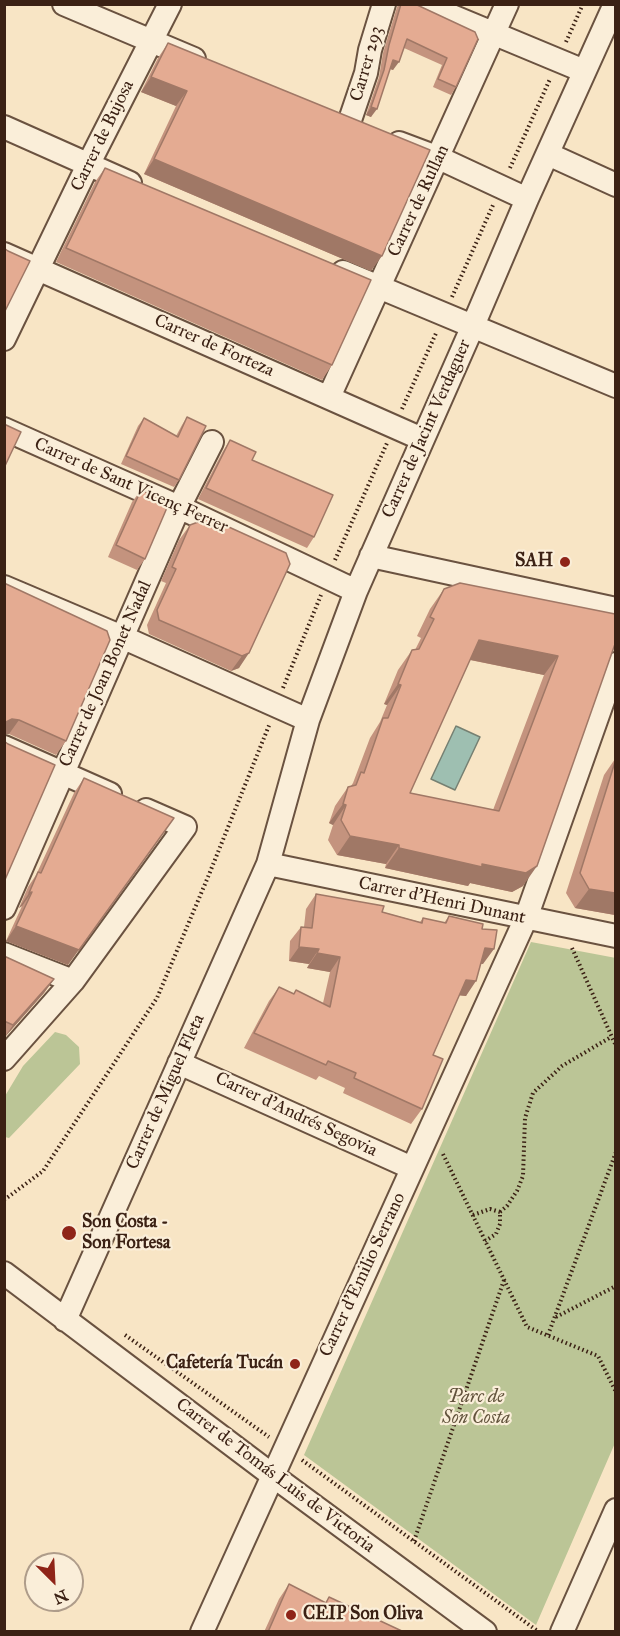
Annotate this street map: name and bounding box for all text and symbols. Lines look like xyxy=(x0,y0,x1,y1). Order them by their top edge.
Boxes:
street label: Carrer 293 xyxy=(346,24,388,104)
street label: Carrer de Bujosa xyxy=(67,77,139,195)
street label: Carrer de Rullan xyxy=(384,142,454,260)
street label: Carrer de Forteza xyxy=(151,310,277,382)
street label: Carrer de Jacint Verdaguer xyxy=(378,336,476,522)
street label: Carrer de Sant Vicenç Ferrer xyxy=(31,433,231,539)
place label: SAH xyxy=(515,551,553,573)
marker: SAH xyxy=(558,555,572,569)
street label: Carrer de Joan Bonet Nadal xyxy=(55,577,157,771)
street label: Carrer d'Henri Dunant xyxy=(356,873,528,929)
street label: Carrer de Miguel Fleta xyxy=(122,1011,210,1173)
street label: Carrer d'Andrés Segovia xyxy=(212,1068,380,1162)
street label: Carrer d'Emilio Serrano xyxy=(315,1190,411,1360)
place label: Son Costa - Son Fortesa xyxy=(82,1212,170,1254)
marker: Son Costa - Son Fortesa xyxy=(60,1224,78,1242)
place label: Cafetería Tucán xyxy=(166,1353,283,1375)
marker: Cafetería Tucán xyxy=(288,1357,302,1371)
park label: Parc de Son Costa xyxy=(442,1387,510,1430)
street label: Carrer de Tomás Luis de Victoria xyxy=(171,1394,379,1558)
north arrow xyxy=(24,1552,84,1612)
text: N xyxy=(51,1586,71,1609)
place label: CEIP Son Oliva xyxy=(303,1604,423,1626)
marker: CEIP Son Oliva xyxy=(284,1608,298,1622)

